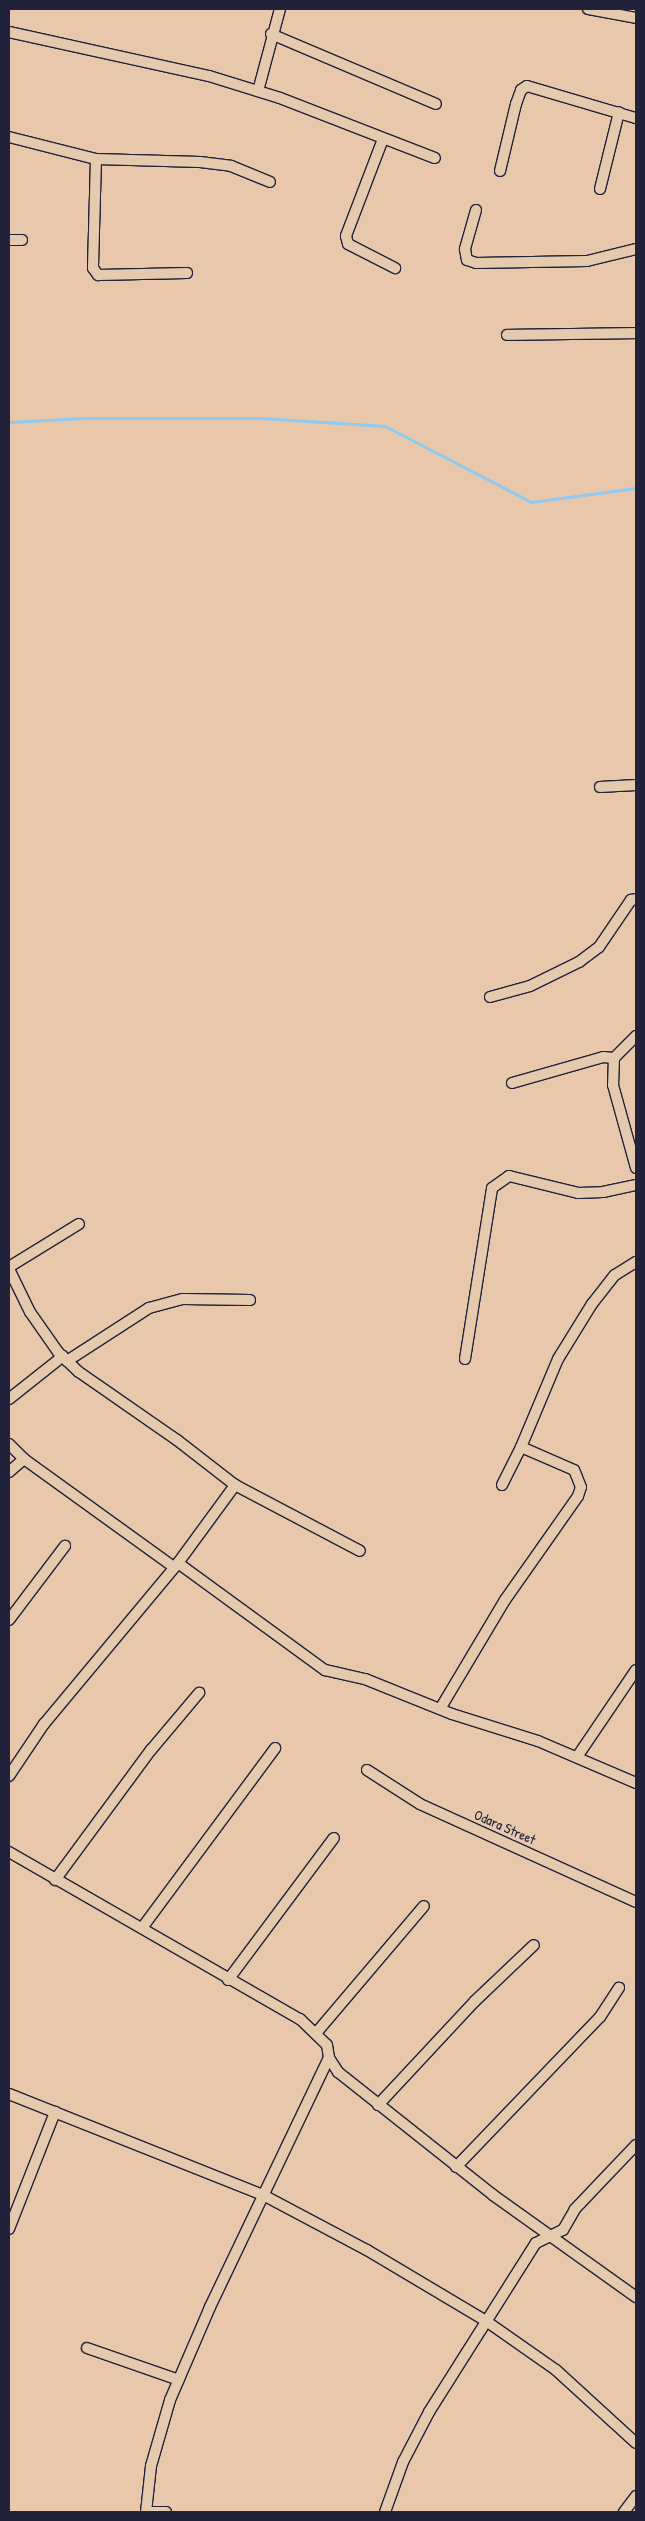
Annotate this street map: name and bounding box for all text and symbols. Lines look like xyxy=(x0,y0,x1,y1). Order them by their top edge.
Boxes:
street label: Odara Street xyxy=(472,1806,538,1848)

